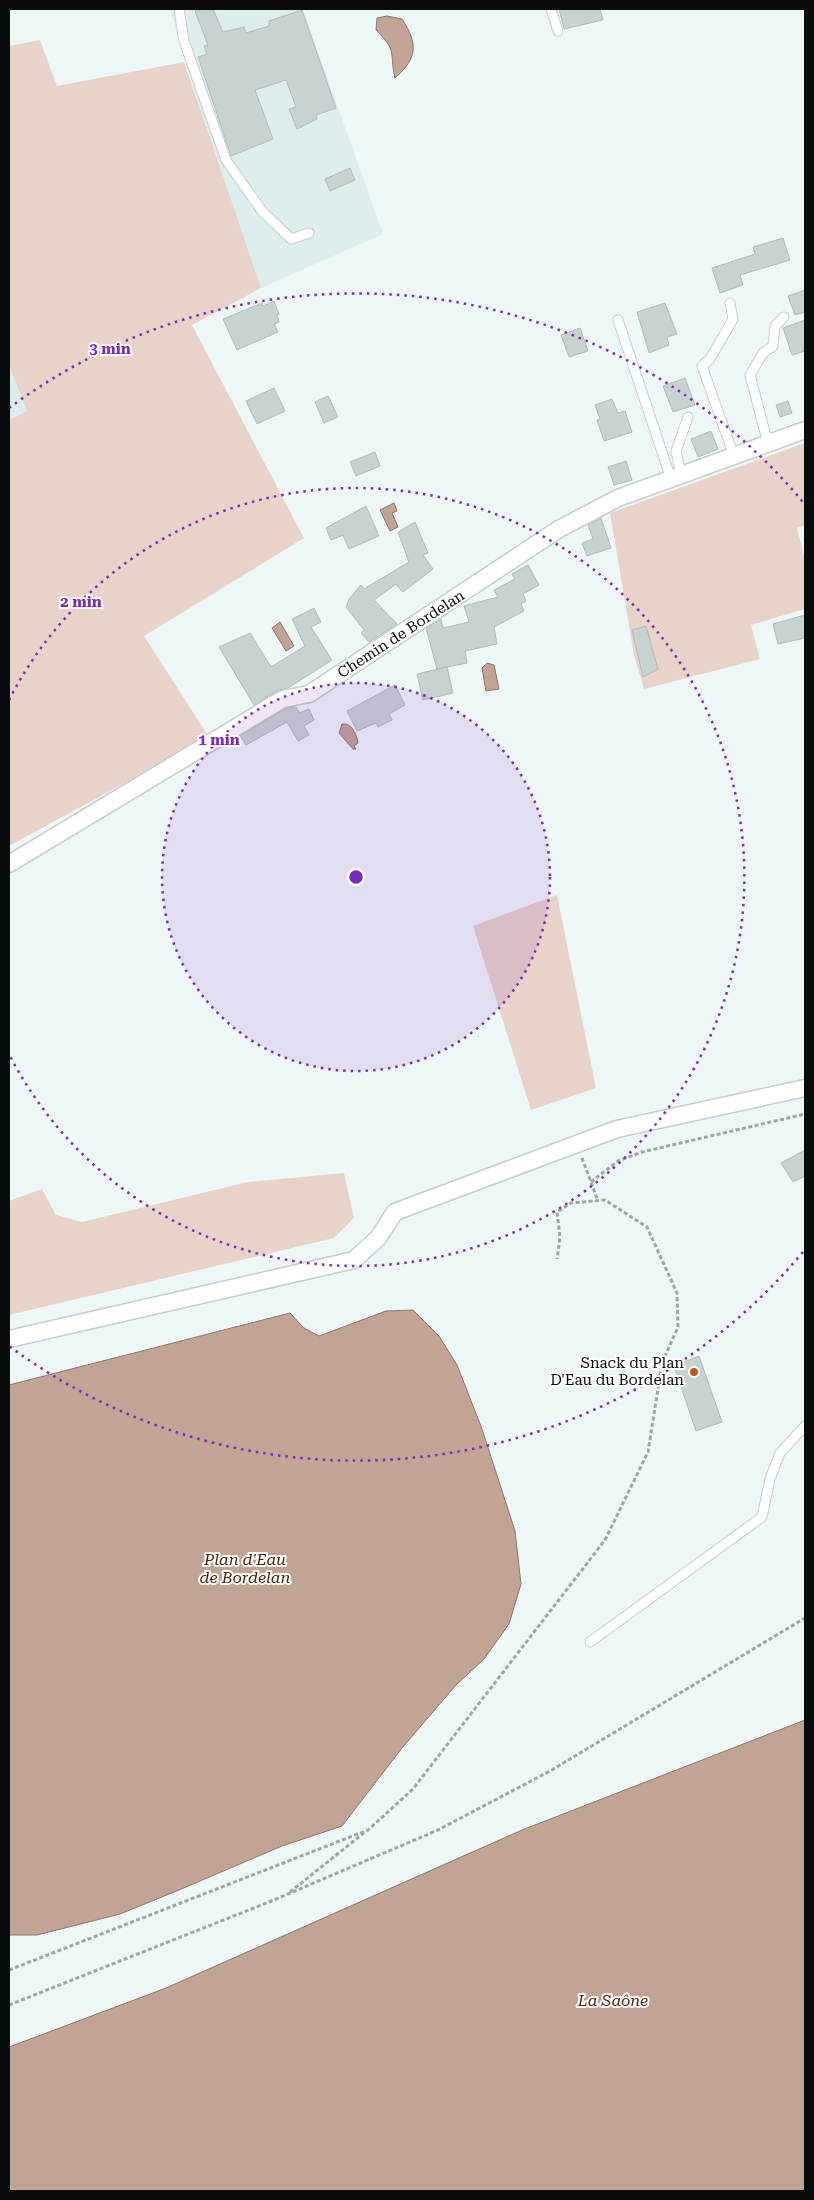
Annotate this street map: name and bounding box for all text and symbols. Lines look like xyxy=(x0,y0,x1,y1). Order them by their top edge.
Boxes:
text: 3 min xyxy=(89,340,131,358)
street label: Chemin de Bordelan xyxy=(334,586,468,682)
text: 2 min xyxy=(60,593,102,611)
text: 1 min xyxy=(198,731,240,749)
centre of rings xyxy=(347,868,365,886)
place label: Snack du Plan D'Eau du Bordelan xyxy=(550,1354,684,1389)
marker: Snack du Plan D'Eau du Bordelan xyxy=(688,1366,700,1378)
water label: Plan d'Eau de Bordelan xyxy=(200,1550,290,1587)
water label: La Saône xyxy=(577,1991,648,2010)

